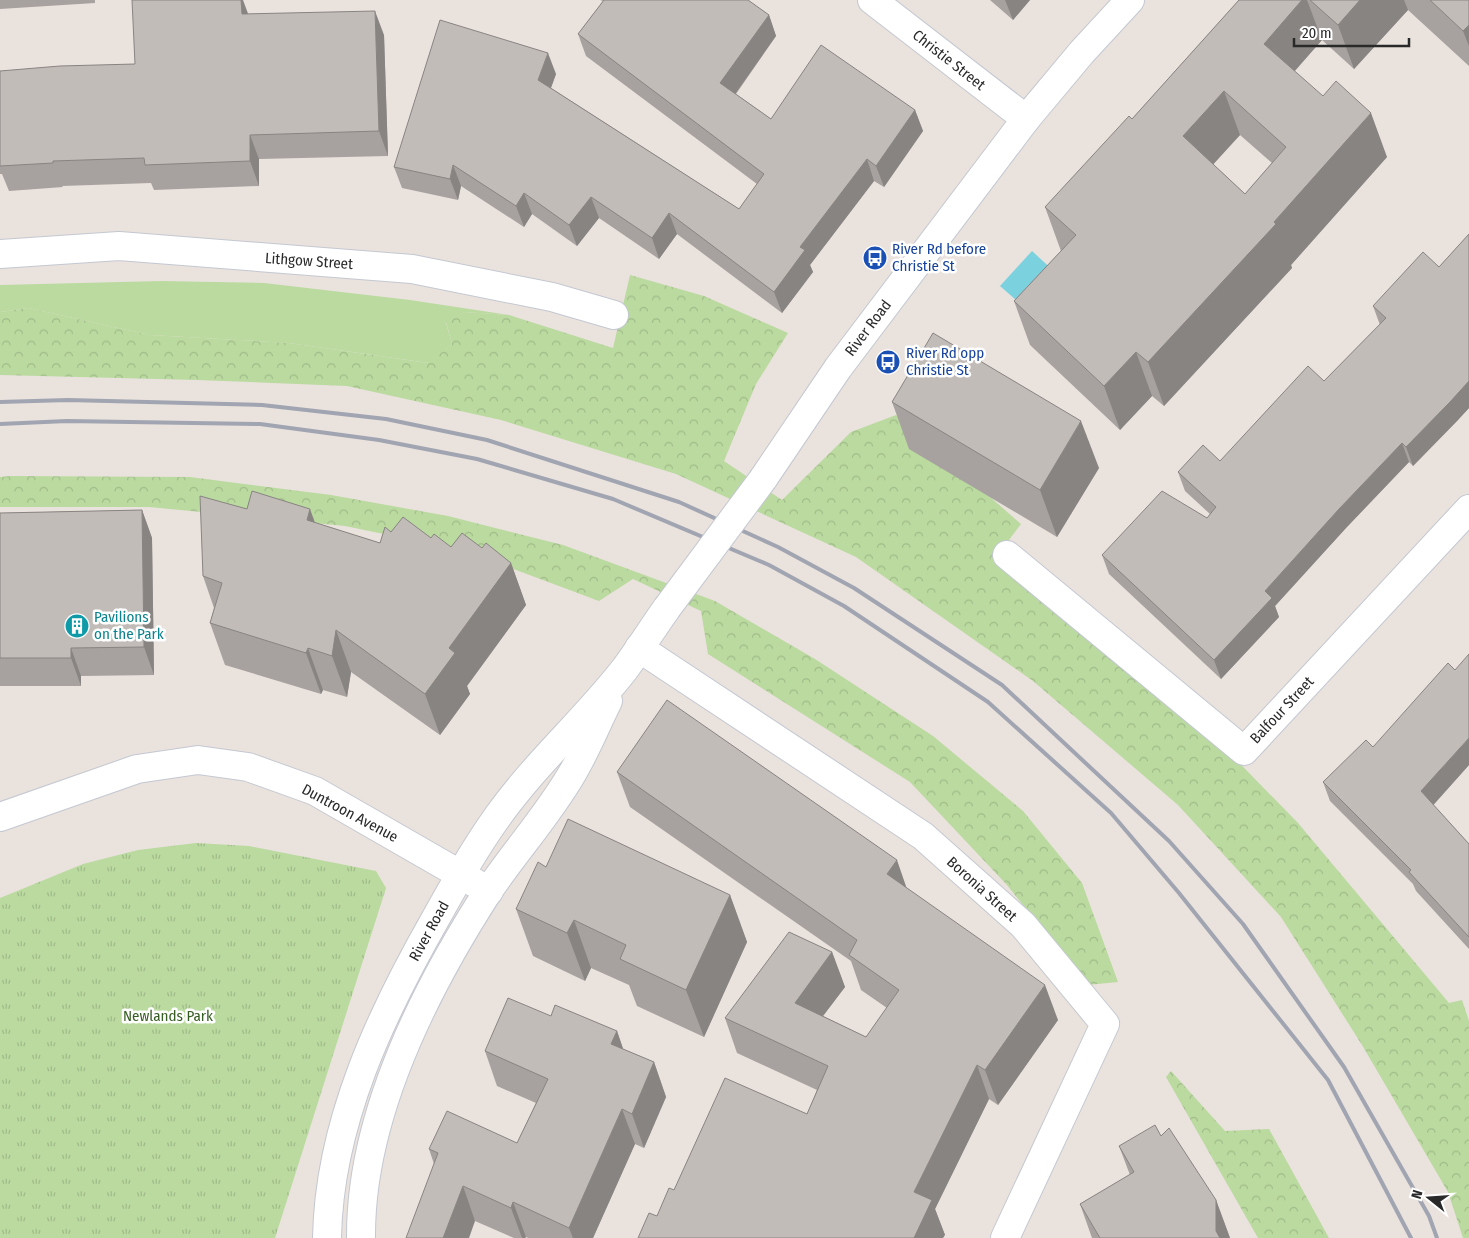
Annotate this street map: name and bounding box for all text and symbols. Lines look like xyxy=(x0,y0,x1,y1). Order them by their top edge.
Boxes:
scale bar xyxy=(1294,15,1409,47)
text: 20 m xyxy=(1302,24,1332,42)
street label: Christie Street xyxy=(909,26,989,94)
place label: River Rd before Christie St xyxy=(892,240,986,275)
bus stop icon: River Rd before Christie St xyxy=(862,245,888,271)
street label: Lithgow Street xyxy=(264,249,354,273)
street label: River Road xyxy=(841,296,895,360)
place label: River Rd opp Christie St xyxy=(906,344,984,379)
bus stop icon: River Rd opp Christie St xyxy=(875,349,901,375)
place label: Pavilions on the Park xyxy=(94,608,164,643)
building icon: Pavilions on the Park xyxy=(64,613,90,639)
street label: Balfour Street xyxy=(1246,673,1318,747)
street label: Duntroon Avenue xyxy=(299,780,401,846)
street label: Boronia Street xyxy=(943,853,1021,925)
street label: River Road xyxy=(405,898,453,964)
park label: Newlands Park xyxy=(123,1007,213,1025)
north arrow xyxy=(1404,1173,1454,1223)
text: N xyxy=(1408,1188,1426,1201)

